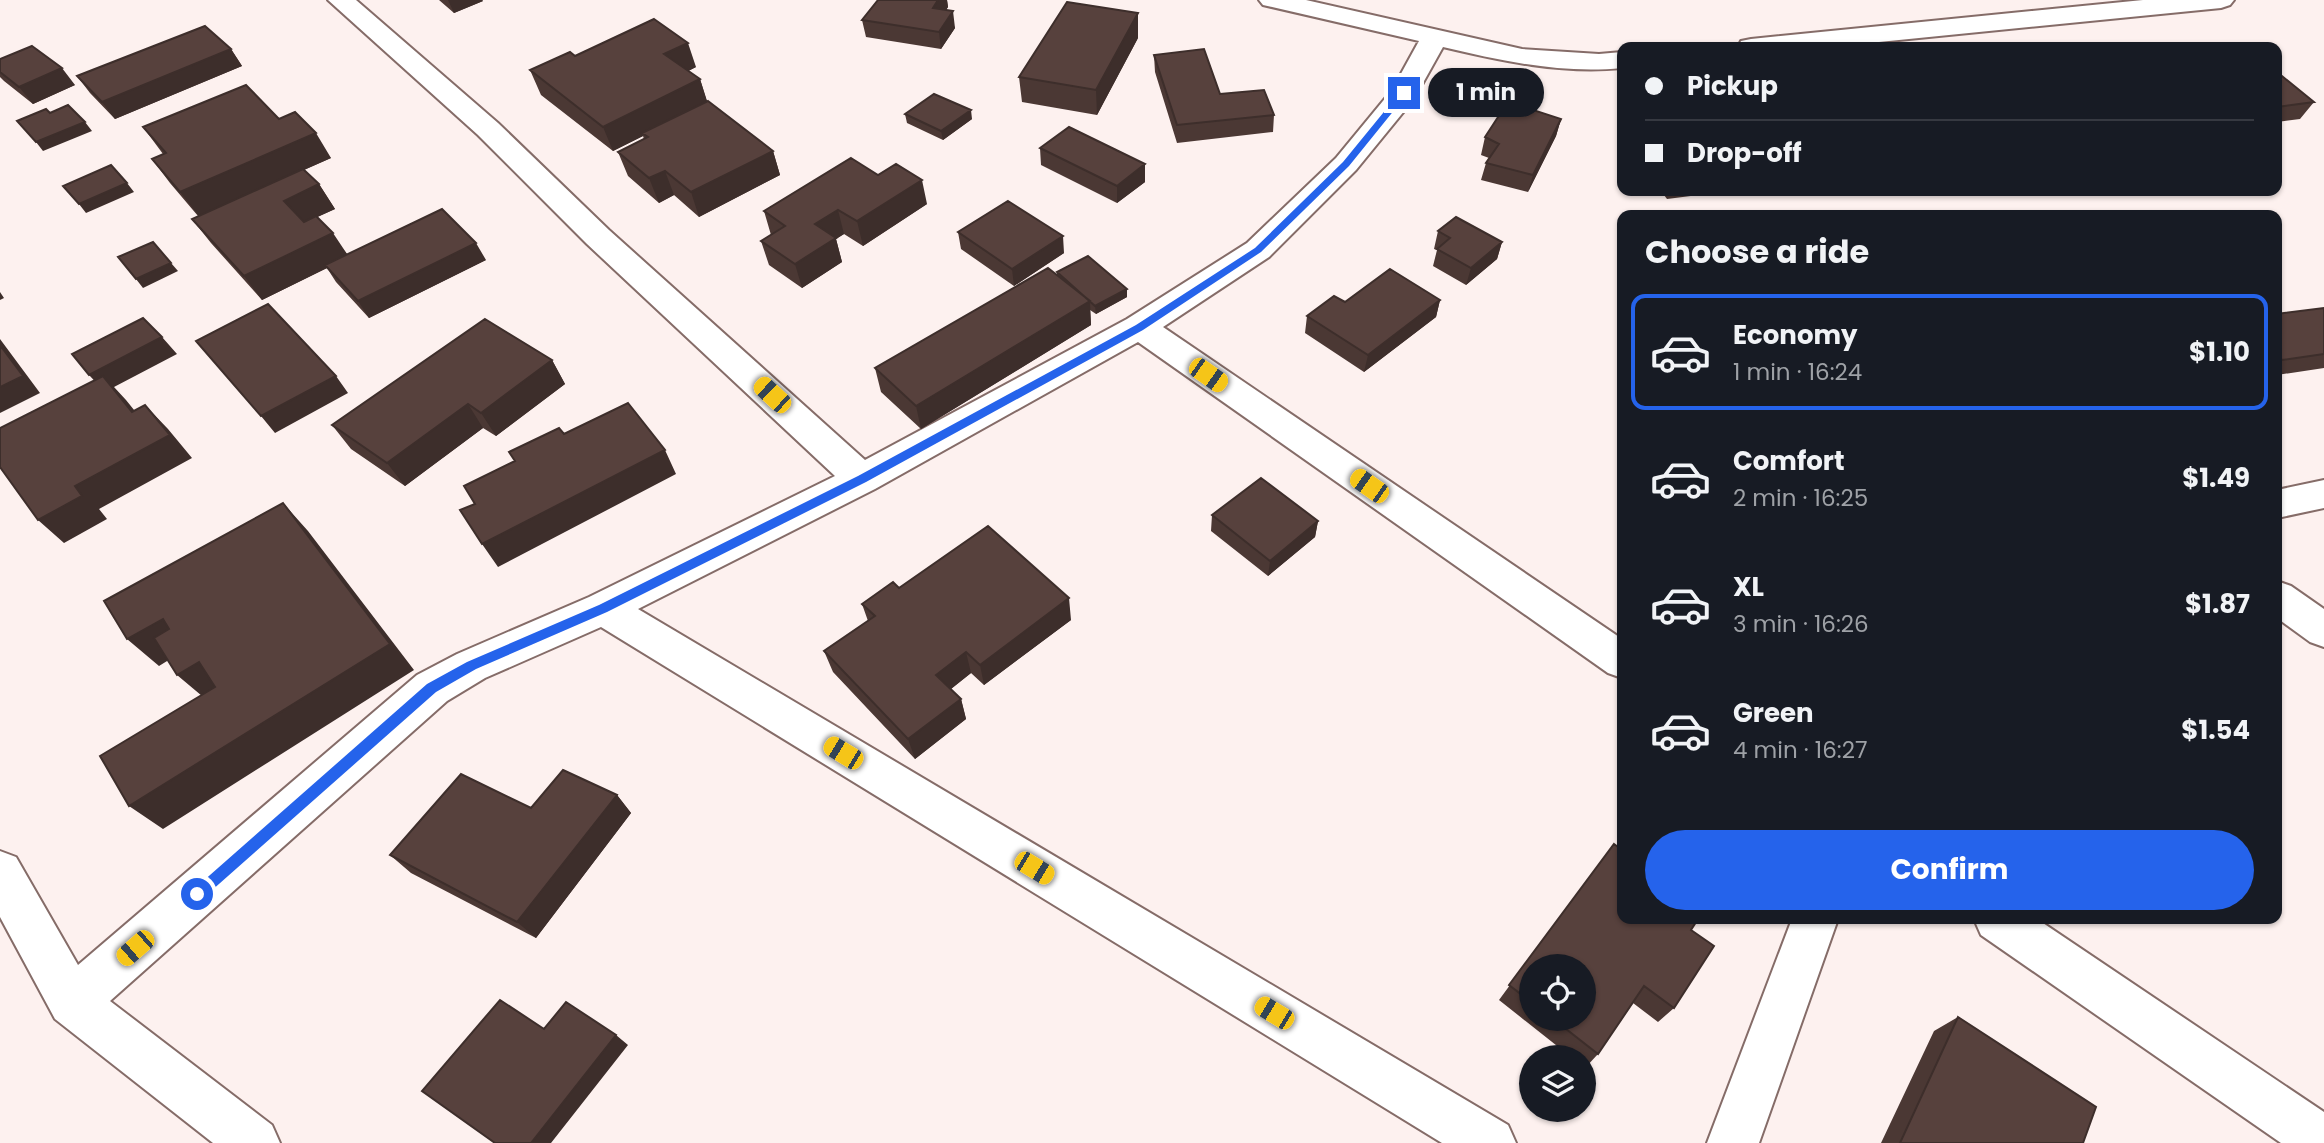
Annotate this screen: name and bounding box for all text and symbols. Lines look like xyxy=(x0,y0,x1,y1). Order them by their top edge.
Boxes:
callout: 1 min xyxy=(1428,68,1544,118)
text: Pickup xyxy=(1687,68,1778,104)
text: 1 min xyxy=(1456,76,1516,108)
route end xyxy=(1388,77,1420,109)
text: Drop-off xyxy=(1687,135,1802,171)
text: Choose a ride xyxy=(1645,229,1869,274)
text: Economy xyxy=(1733,317,1857,353)
icon: car xyxy=(1649,321,1712,384)
text: $1.10 xyxy=(2189,334,2250,370)
car xyxy=(1185,354,1232,396)
text: 1 min · 16:24 xyxy=(1733,356,1862,388)
car xyxy=(750,373,795,417)
text: Comfort xyxy=(1733,443,1845,479)
icon: car xyxy=(1649,447,1712,510)
text: $1.49 xyxy=(2182,460,2250,496)
car xyxy=(1346,465,1393,507)
text: 2 min · 16:25 xyxy=(1733,482,1868,514)
text: XL xyxy=(1733,569,1764,605)
icon: car xyxy=(1649,573,1712,636)
text: $1.87 xyxy=(2185,586,2250,622)
text: 3 min · 16:26 xyxy=(1733,608,1869,640)
text: Green xyxy=(1733,695,1814,731)
icon: car xyxy=(1649,699,1712,762)
text: $1.54 xyxy=(2181,712,2250,748)
car xyxy=(820,733,867,773)
text: 4 min · 16:27 xyxy=(1733,734,1867,766)
button: Confirm xyxy=(1645,830,2254,910)
car xyxy=(1011,848,1058,888)
route start xyxy=(181,878,213,910)
car xyxy=(113,926,158,970)
map controls xyxy=(1519,954,1596,1122)
button: locate xyxy=(1519,954,1596,1031)
car xyxy=(1251,993,1298,1033)
button: layers xyxy=(1519,1045,1596,1122)

